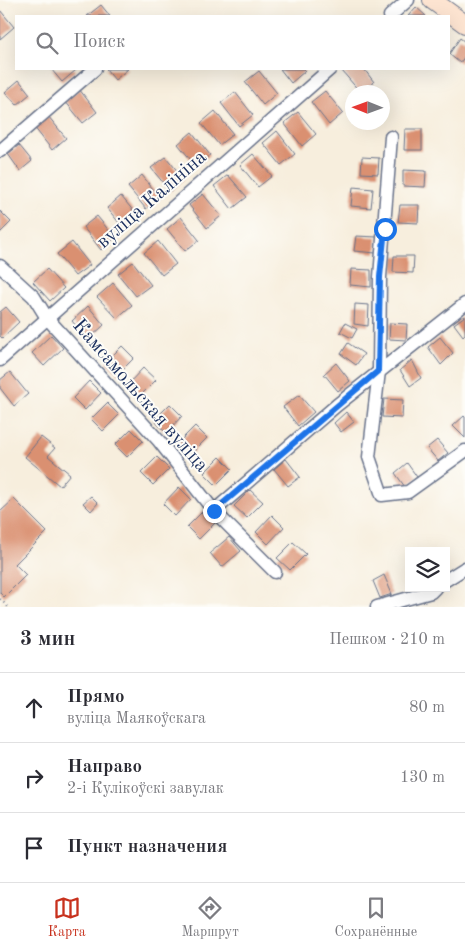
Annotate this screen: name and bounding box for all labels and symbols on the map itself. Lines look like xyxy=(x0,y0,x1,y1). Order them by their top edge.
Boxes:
north arrow xyxy=(345,85,390,130)
street label: вуліца Калініна xyxy=(93,147,211,253)
route start xyxy=(374,218,397,241)
street label: Камсамольская вуліца xyxy=(68,316,212,476)
route end xyxy=(203,500,226,523)

